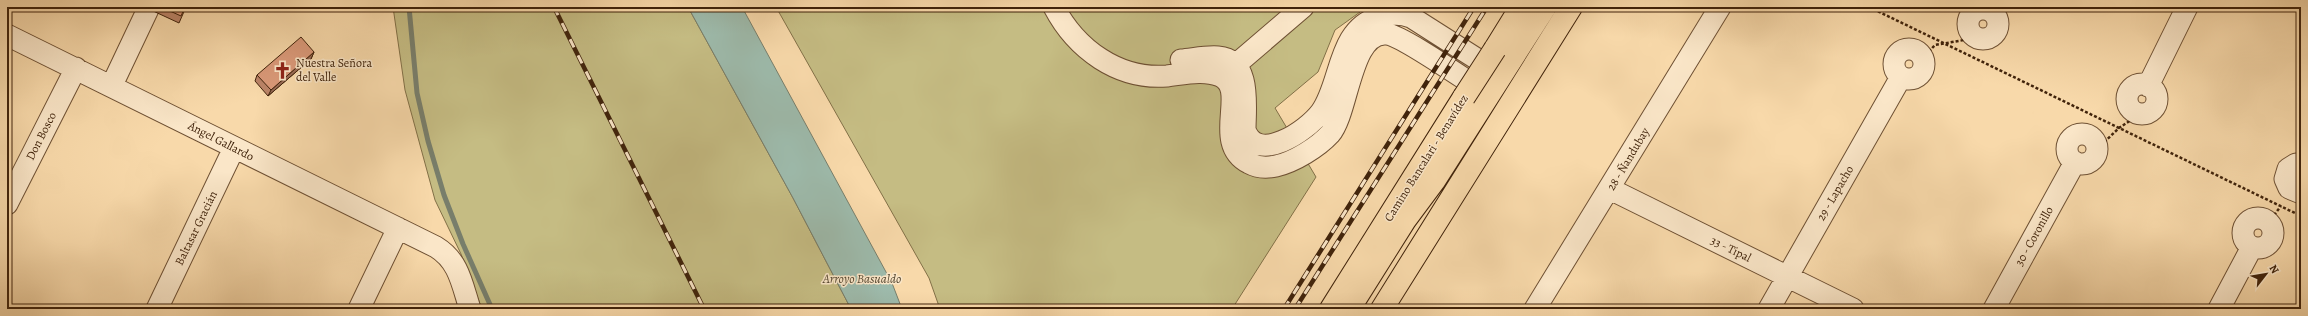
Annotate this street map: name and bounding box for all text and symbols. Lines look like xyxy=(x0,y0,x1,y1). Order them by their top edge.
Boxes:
place label: Nuestra Señora del Valle xyxy=(296,55,372,85)
church icon: Nuestra Señora del Valle xyxy=(273,60,293,80)
street label: Camino Bancalari - Benavídez xyxy=(1380,91,1472,225)
street label: Don Bosco xyxy=(22,109,60,163)
street label: Ángel Gallardo xyxy=(184,117,257,164)
street label: 28 - Ñandubay xyxy=(1603,124,1653,193)
street label: 29 - Lapacho xyxy=(1813,163,1857,223)
street label: Baltasar Gracián xyxy=(171,188,221,268)
street label: 30 - Coronillo xyxy=(2011,203,2057,269)
street label: 33 - Tipal xyxy=(1708,232,1754,266)
north arrow xyxy=(2246,254,2286,294)
text: N xyxy=(2266,262,2283,276)
water label: Arroyo Basualdo xyxy=(822,270,901,287)

